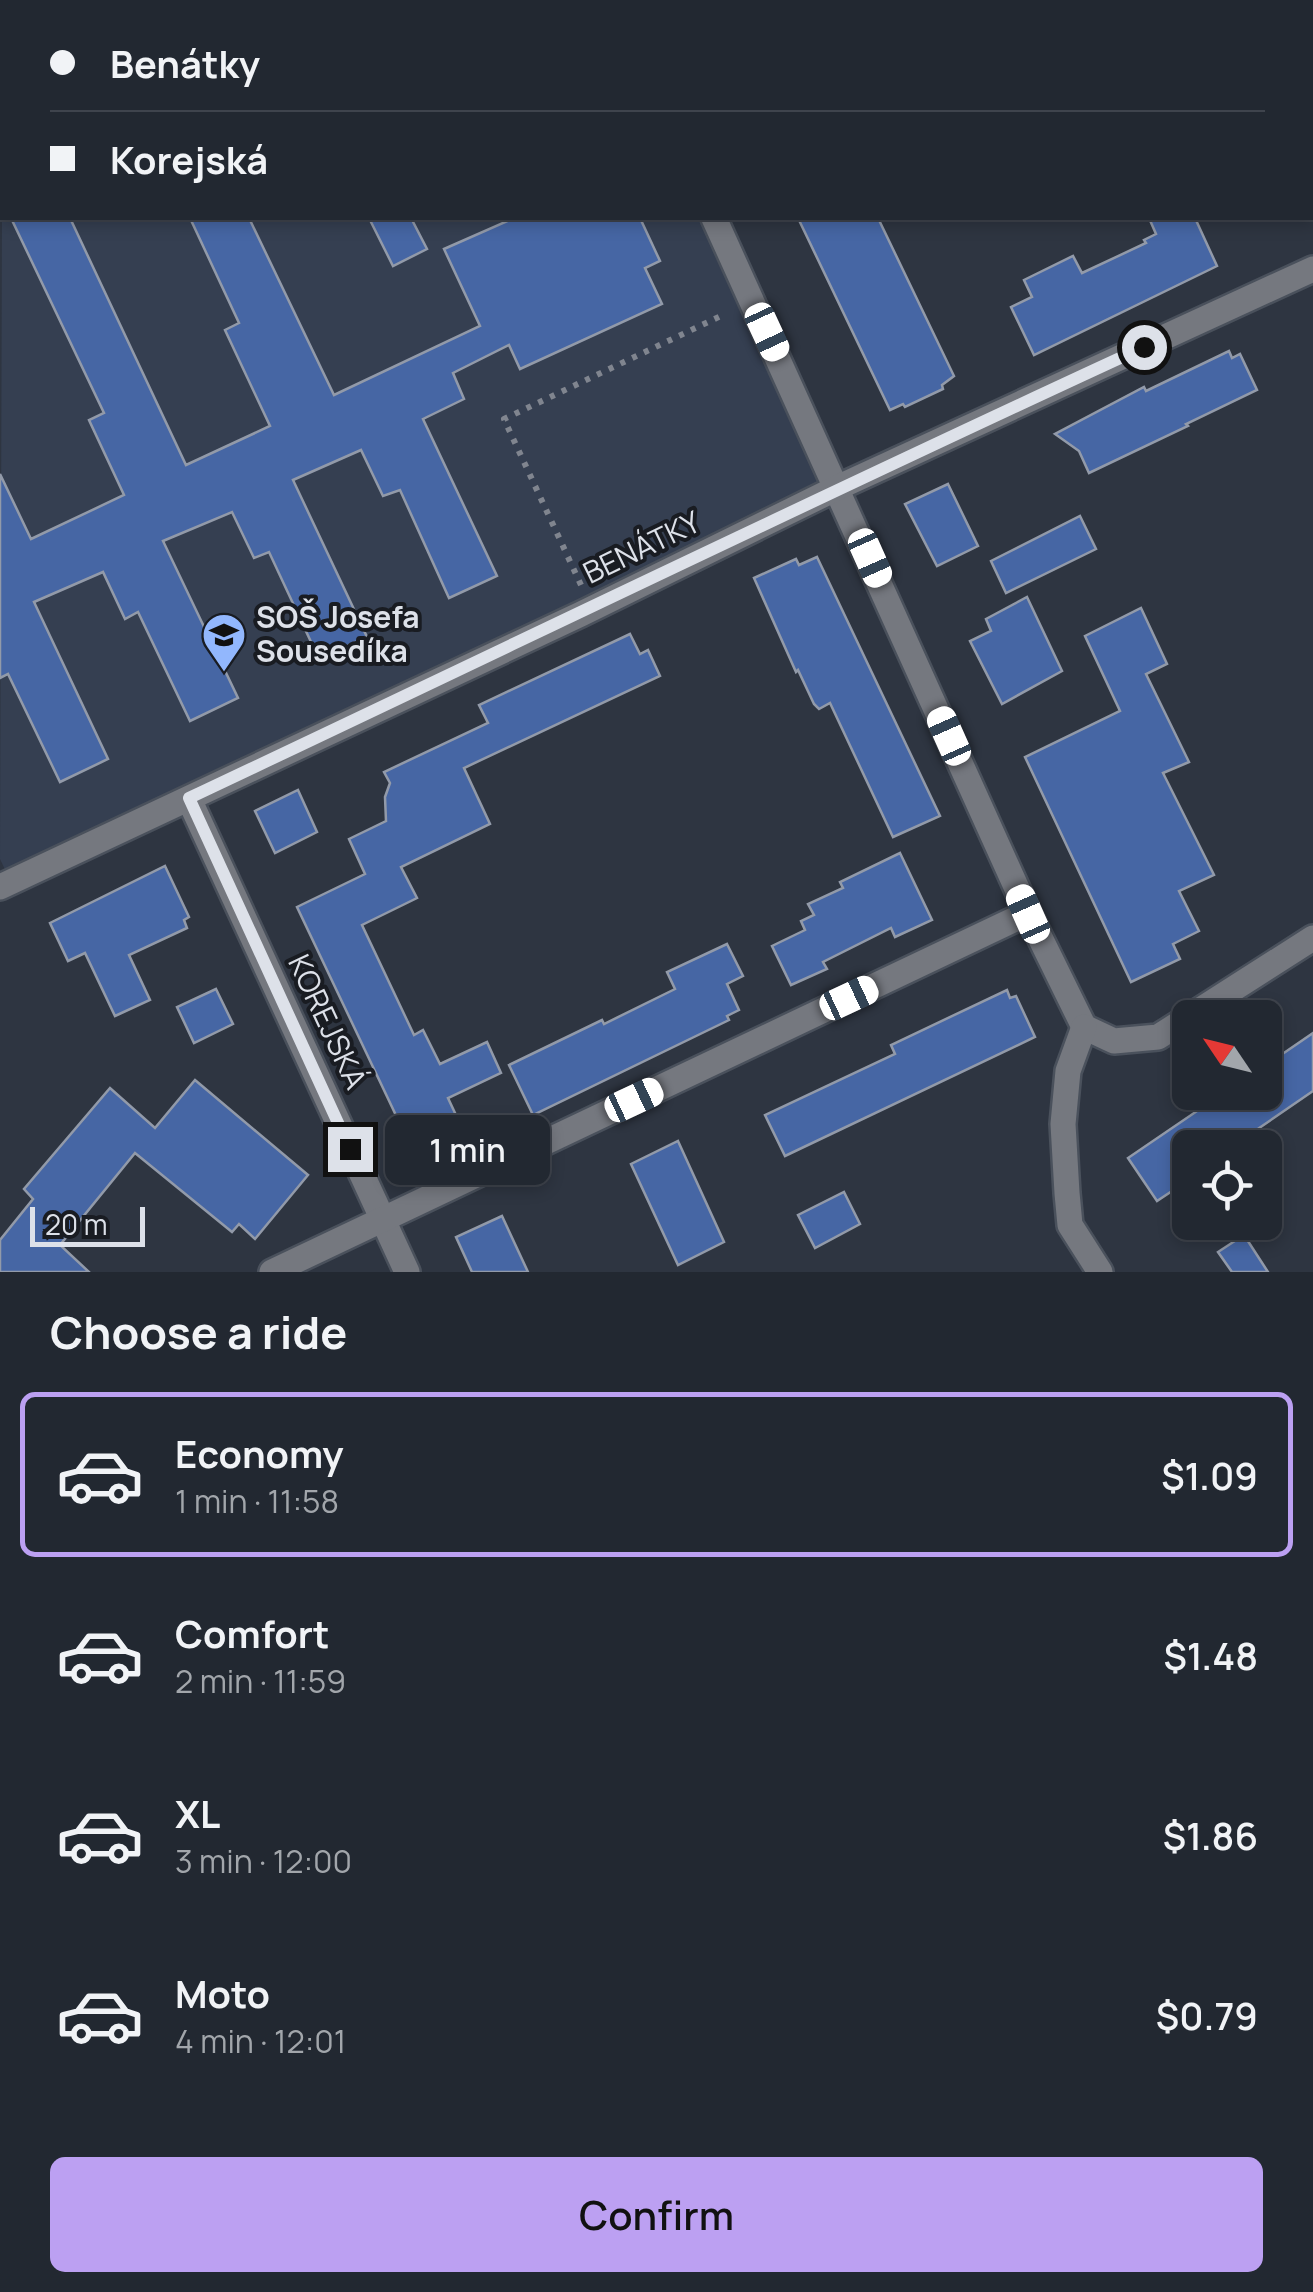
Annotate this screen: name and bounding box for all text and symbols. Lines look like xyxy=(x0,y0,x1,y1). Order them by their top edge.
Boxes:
text: Benátky xyxy=(110,37,260,89)
text: Korejská xyxy=(110,133,268,185)
car xyxy=(741,298,793,366)
route start xyxy=(1122,325,1167,370)
street label: BENÁTKY xyxy=(576,501,707,593)
car xyxy=(844,524,896,592)
place label: SOŠ Josefa Sousedíka xyxy=(256,596,420,671)
school or university icon: SOŠ Josefa Sousedíka xyxy=(201,612,247,673)
car xyxy=(923,702,975,770)
car xyxy=(1002,880,1054,948)
street label: KOREJSKÁ xyxy=(279,948,377,1095)
car xyxy=(815,972,883,1024)
north arrow xyxy=(1172,1000,1282,1110)
map controls xyxy=(1172,1000,1282,1240)
car xyxy=(600,1074,668,1126)
callout: 1 min xyxy=(385,1114,550,1184)
route end xyxy=(328,1127,373,1172)
text: 1 min xyxy=(429,1128,506,1172)
button: locate xyxy=(1172,1130,1282,1240)
scale bar xyxy=(30,1202,145,1246)
text: 20 m xyxy=(45,1205,107,1243)
text: Choose a ride xyxy=(50,1301,347,1363)
text: Economy xyxy=(175,1427,344,1479)
icon: car xyxy=(55,1430,145,1520)
text: $1.09 xyxy=(1161,1449,1258,1501)
text: 1 min · 11:58 xyxy=(175,1479,339,1523)
text: Comfort xyxy=(175,1607,329,1659)
icon: car xyxy=(55,1610,145,1700)
text: $1.48 xyxy=(1163,1629,1258,1681)
text: 2 min · 11:59 xyxy=(175,1659,346,1703)
text: XL xyxy=(175,1787,220,1839)
icon: car xyxy=(55,1790,145,1880)
text: $1.86 xyxy=(1163,1809,1258,1861)
text: 3 min · 12:00 xyxy=(175,1839,352,1883)
text: Moto xyxy=(175,1967,270,2019)
icon: car xyxy=(55,1970,145,2060)
text: $0.79 xyxy=(1156,1989,1258,2041)
text: 4 min · 12:01 xyxy=(175,2019,346,2063)
button: Confirm xyxy=(50,2157,1263,2272)

